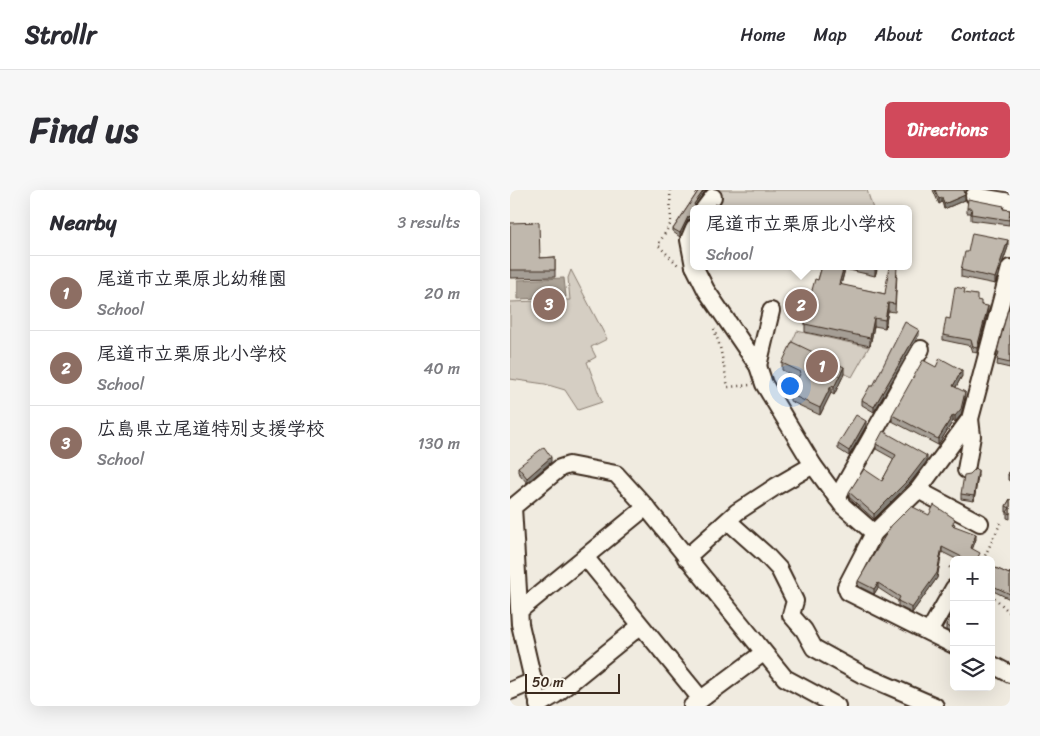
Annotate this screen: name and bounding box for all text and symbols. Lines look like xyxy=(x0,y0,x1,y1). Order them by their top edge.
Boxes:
text: Strollr xyxy=(25,14,96,56)
text: Home xyxy=(741,19,786,51)
text: Map xyxy=(814,19,847,51)
text: About xyxy=(875,19,923,51)
text: Contact xyxy=(951,19,1015,51)
text: Find us xyxy=(30,99,138,161)
button: Directions xyxy=(885,102,1010,158)
text: Nearby xyxy=(50,204,116,242)
popup xyxy=(690,205,912,270)
text: 尾道市立栗原北小学校 xyxy=(706,207,896,240)
text: 3 results xyxy=(397,208,460,237)
text: School xyxy=(706,240,753,269)
text: 尾道市立栗原北幼稚園 xyxy=(97,262,287,295)
text: 1 xyxy=(63,279,69,308)
text: 20 m xyxy=(424,279,460,308)
pin: 3 xyxy=(533,285,565,323)
pin: 2 xyxy=(785,286,817,324)
text: School xyxy=(97,295,144,324)
text: 尾道市立栗原北小学校 xyxy=(97,337,287,370)
pin: 1 xyxy=(806,347,838,385)
text: 2 xyxy=(61,354,71,383)
text: 40 m xyxy=(423,354,460,383)
text: School xyxy=(97,370,144,399)
your location xyxy=(777,373,803,399)
text: 広島県立尾道特別支援学校 xyxy=(97,412,325,445)
text: 3 xyxy=(62,429,70,458)
text: 130 m xyxy=(418,429,460,458)
text: School xyxy=(97,445,144,474)
map controls xyxy=(950,556,995,691)
button: + xyxy=(950,556,995,601)
button: − xyxy=(950,601,995,646)
button: layers xyxy=(950,646,995,691)
text: 50 m xyxy=(532,670,564,695)
scale bar xyxy=(525,671,620,694)

